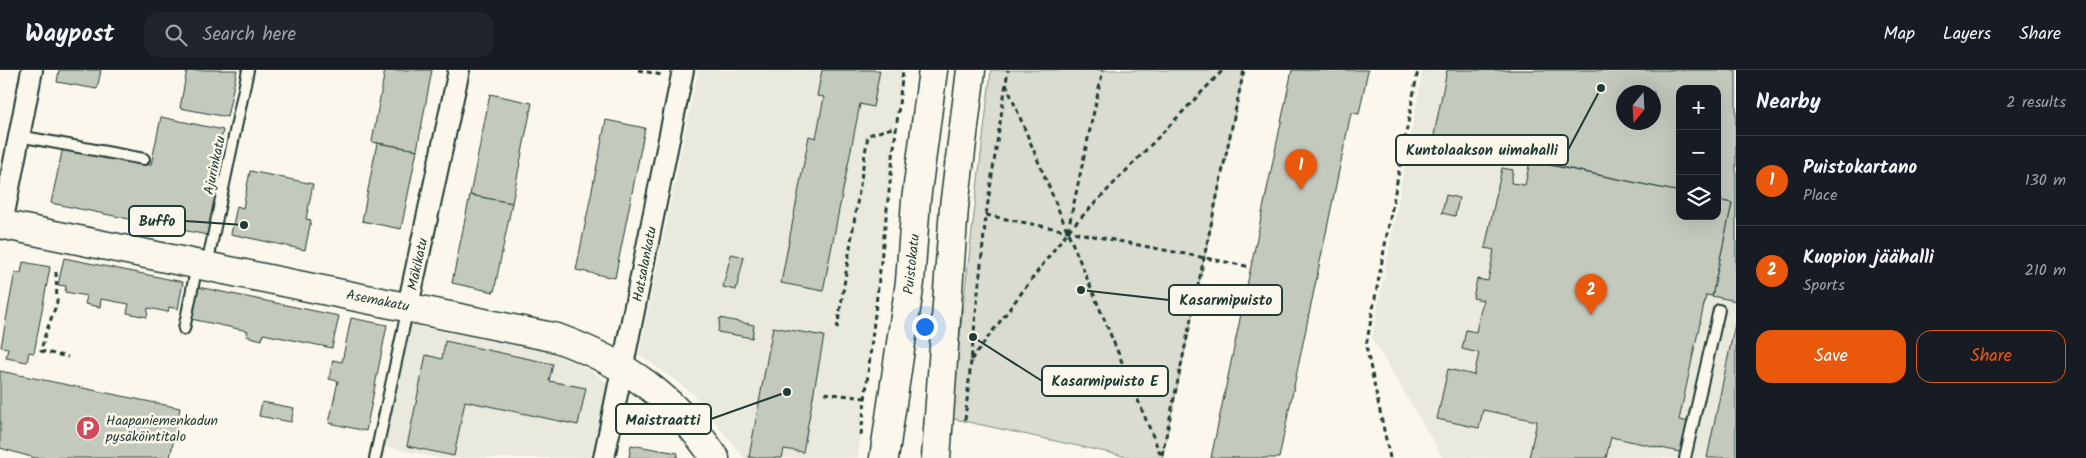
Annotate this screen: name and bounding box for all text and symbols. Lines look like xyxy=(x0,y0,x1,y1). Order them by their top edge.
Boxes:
search box xyxy=(144,12,494,57)
text: Waypost xyxy=(25,15,114,54)
text: Search here xyxy=(202,20,296,50)
text: Map xyxy=(1884,20,1915,49)
text: Layers xyxy=(1943,20,1991,49)
text: Share xyxy=(2019,20,2061,49)
icon: search xyxy=(162,21,190,49)
north arrow xyxy=(1616,85,1661,130)
map controls xyxy=(1676,85,1721,220)
button: + xyxy=(1676,85,1721,130)
text: Nearby xyxy=(1756,86,1821,119)
text: 2 results xyxy=(2006,90,2066,115)
button: − xyxy=(1676,130,1721,175)
street label: Ajurinkatu xyxy=(198,134,232,197)
callout: Kuntolaakson uimahalli xyxy=(1396,135,1568,165)
text: Kuntolaakson uimahalli xyxy=(1406,139,1559,163)
pin: 1 xyxy=(1285,149,1317,190)
text: Puistokartano xyxy=(1803,153,1917,183)
text: 1 xyxy=(1770,168,1774,193)
text: 130 m xyxy=(2025,168,2066,193)
button: layers xyxy=(1676,175,1721,220)
text: Place xyxy=(1803,183,1837,208)
callout: Buffo xyxy=(129,206,185,236)
text: Buffo xyxy=(139,210,175,234)
street label: Hatsalankatu xyxy=(627,224,663,304)
street label: Puistokatu xyxy=(898,233,926,295)
street label: Mäkikatu xyxy=(402,236,434,292)
text: Kuopion jäähalli xyxy=(1803,243,1934,273)
text: 2 xyxy=(1767,258,1777,283)
text: 210 m xyxy=(2025,258,2066,283)
text: Sports xyxy=(1803,273,1845,298)
pin: 2 xyxy=(1575,274,1607,315)
street label: Asemakatu xyxy=(344,284,411,318)
callout: Kasarmipuisto xyxy=(1169,285,1282,315)
text: Kasarmipuisto xyxy=(1180,289,1273,313)
your location xyxy=(912,314,938,340)
button: Save xyxy=(1756,330,1906,383)
button: Share xyxy=(1916,330,2066,383)
callout: Kasarmipuisto E xyxy=(1042,366,1168,396)
text: Kasarmipuisto E xyxy=(1052,370,1159,394)
callout: Maistraatti xyxy=(616,404,711,434)
text: Maistraatti xyxy=(626,409,702,433)
place label: Haapaniemenkadun pysäköintitalo xyxy=(105,410,218,448)
parking icon: Haapaniemenkadun pysäköintitalo xyxy=(75,415,101,441)

